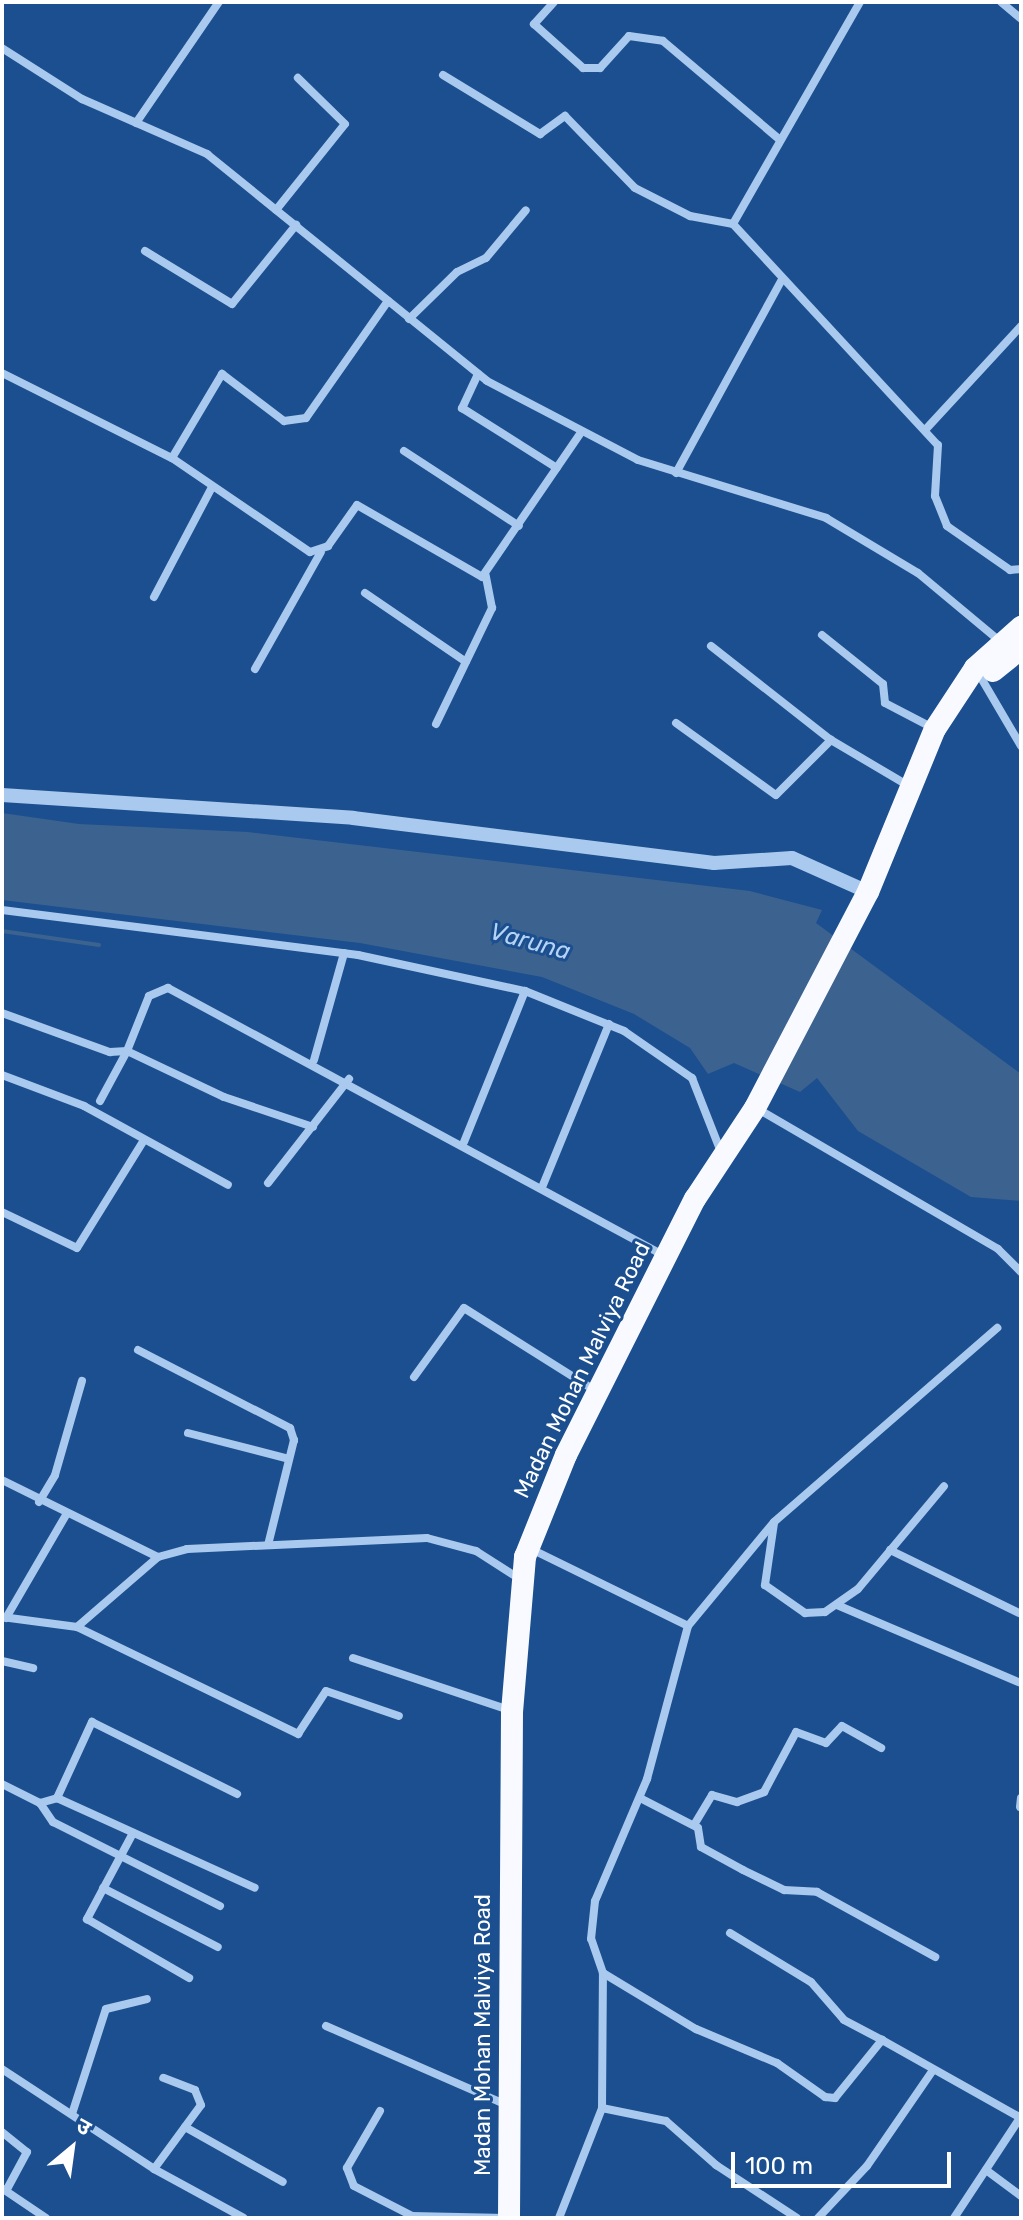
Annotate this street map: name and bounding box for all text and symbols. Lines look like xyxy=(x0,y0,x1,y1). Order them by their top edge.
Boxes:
water label: Varuna xyxy=(487,917,573,967)
street label: Madan Mohan Malviya Road xyxy=(508,1238,656,1502)
street label: Madan Mohan Malviya Road xyxy=(470,1894,496,2176)
north arrow xyxy=(32,2108,112,2188)
text: उ xyxy=(72,2112,96,2142)
scale bar xyxy=(735,2136,955,2186)
text: 100 m xyxy=(745,2152,813,2180)

